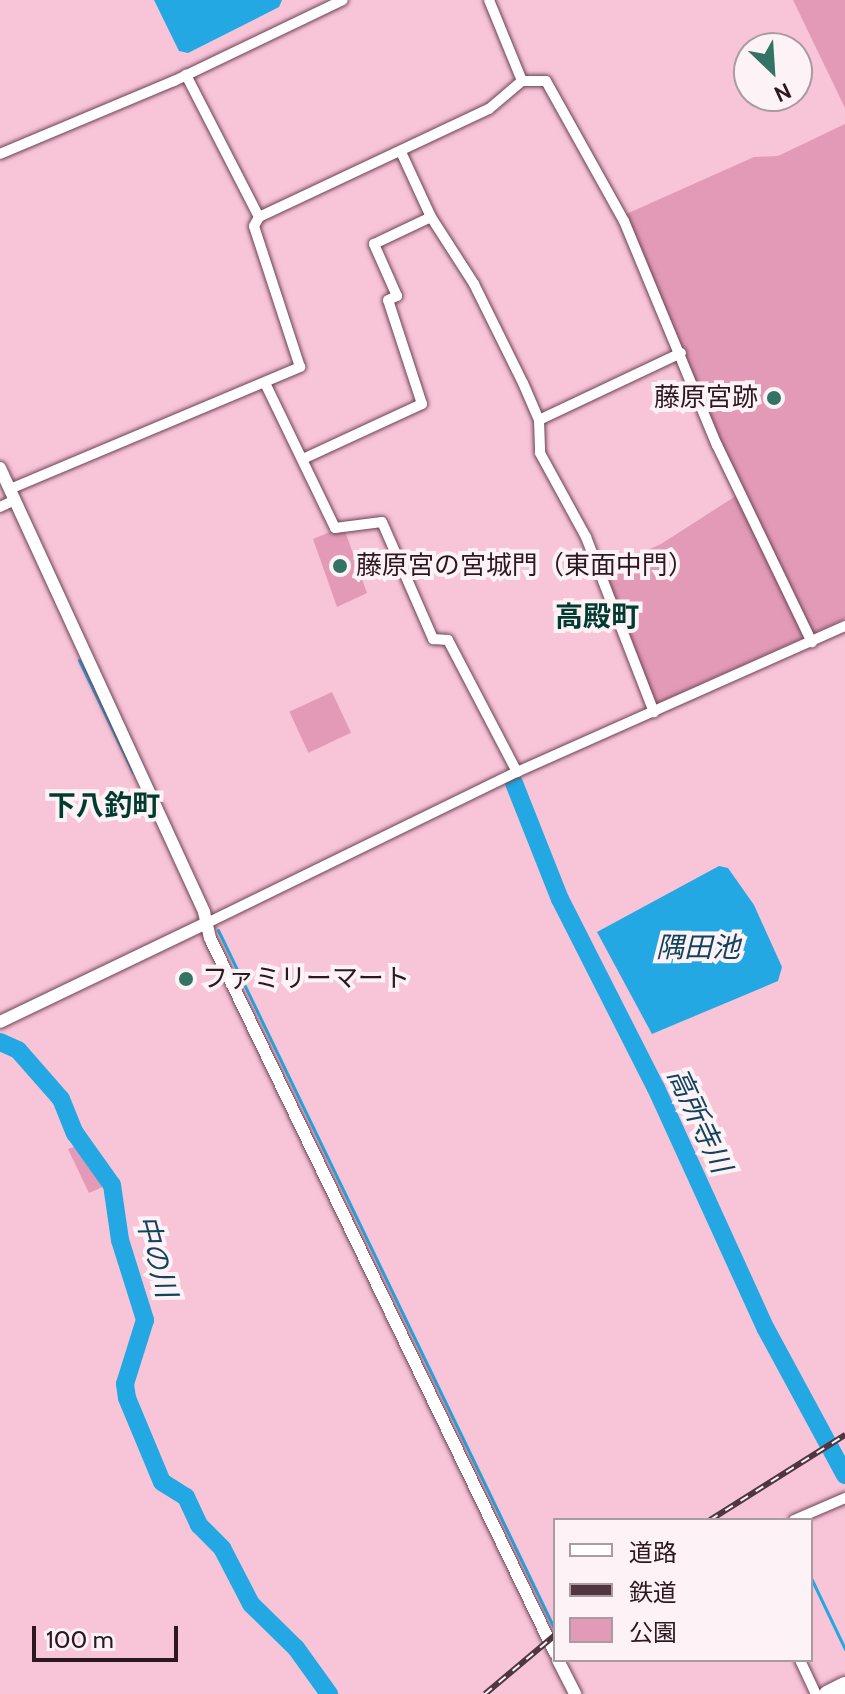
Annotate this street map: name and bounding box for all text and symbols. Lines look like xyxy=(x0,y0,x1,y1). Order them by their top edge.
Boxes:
north arrow xyxy=(733,32,813,112)
text: N xyxy=(770,77,795,108)
place label: 藤原宮跡 xyxy=(654,382,758,414)
marker: 藤原宮跡 xyxy=(765,389,783,407)
place label: 藤原宮の宮城門（東面中門） xyxy=(356,550,694,582)
marker: 藤原宮の宮城門（東面中門） xyxy=(331,557,349,575)
district label: 高殿町 xyxy=(555,599,639,633)
district label: 下八釣町 xyxy=(48,788,160,822)
water label: 隅田池 xyxy=(656,930,740,964)
place label: ファミリーマート xyxy=(202,963,410,995)
marker: ファミリーマート xyxy=(177,970,195,988)
water label: 高所寺川 xyxy=(661,1062,739,1178)
water label: 中の川 xyxy=(130,1211,184,1301)
legend xyxy=(553,1518,813,1662)
text: 道路 xyxy=(629,1538,677,1567)
text: 鉄道 xyxy=(629,1578,677,1607)
scale bar xyxy=(36,1610,182,1660)
text: 公園 xyxy=(629,1618,677,1647)
text: 100 m xyxy=(46,1625,114,1654)

